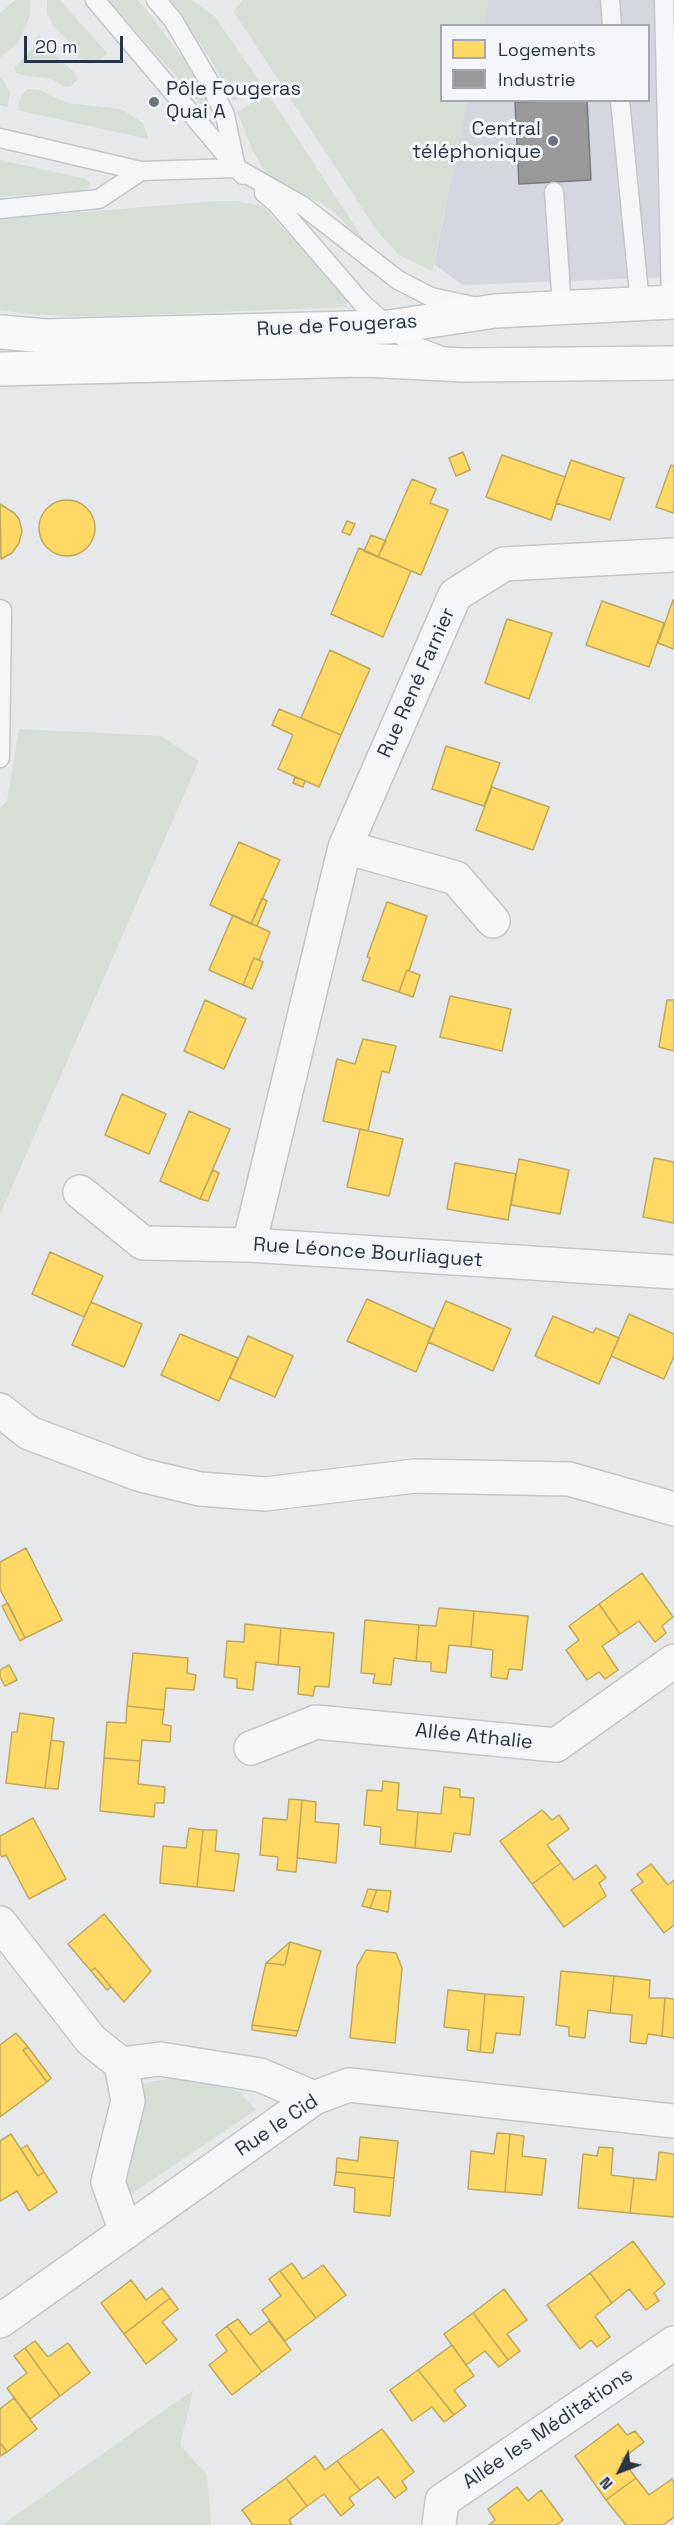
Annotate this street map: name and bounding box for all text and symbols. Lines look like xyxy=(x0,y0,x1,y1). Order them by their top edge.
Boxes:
scale bar xyxy=(27,24,126,62)
legend xyxy=(440,24,650,102)
text: 20 m xyxy=(35,35,78,58)
text: Logements xyxy=(498,38,596,61)
text: Industrie xyxy=(498,68,575,91)
place label: Pôle Fougeras Quai A xyxy=(166,78,301,125)
marker: Pôle Fougeras Quai A xyxy=(147,95,161,109)
place label: Central téléphonique xyxy=(412,118,541,165)
marker: Central téléphonique xyxy=(546,134,560,148)
street label: Rue de Fougeras xyxy=(256,310,418,342)
street label: Rue René Farnier xyxy=(373,604,461,762)
street label: Rue Léonce Bourliaguet xyxy=(252,1233,484,1273)
street label: Allée Athalie xyxy=(414,1719,534,1755)
street label: Rue le Cid xyxy=(231,2090,323,2162)
street label: Allée les Méditations xyxy=(458,2363,638,2495)
north arrow xyxy=(590,2441,650,2501)
text: N xyxy=(595,2472,618,2494)

